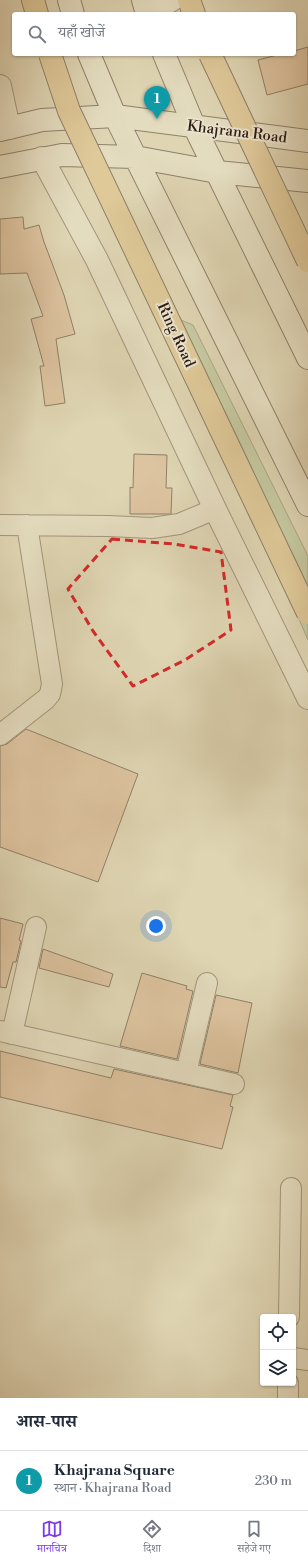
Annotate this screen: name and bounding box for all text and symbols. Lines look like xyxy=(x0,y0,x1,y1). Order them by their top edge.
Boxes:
search box xyxy=(12,12,296,56)
icon: search xyxy=(26,23,48,45)
text: यहाँ खोजें xyxy=(58,23,105,42)
pin: 1 xyxy=(144,86,170,119)
street label: Khajrana Road xyxy=(186,116,289,148)
street label: Ring Road xyxy=(153,299,200,371)
your location xyxy=(146,916,166,936)
map controls xyxy=(260,1314,296,1386)
button: locate xyxy=(260,1314,296,1350)
button: layers xyxy=(260,1350,296,1386)
text: आस-पास xyxy=(16,1411,77,1433)
text: Khajrana Square xyxy=(54,1461,175,1480)
text: 1 xyxy=(26,1473,32,1489)
text: 230 m xyxy=(255,1473,292,1489)
text: स्थान · Khajrana Road xyxy=(54,1480,172,1496)
tab: मानचित्र xyxy=(37,1518,67,1559)
tab: दिशा xyxy=(141,1518,163,1559)
tab: सहेजे गए xyxy=(237,1518,271,1559)

